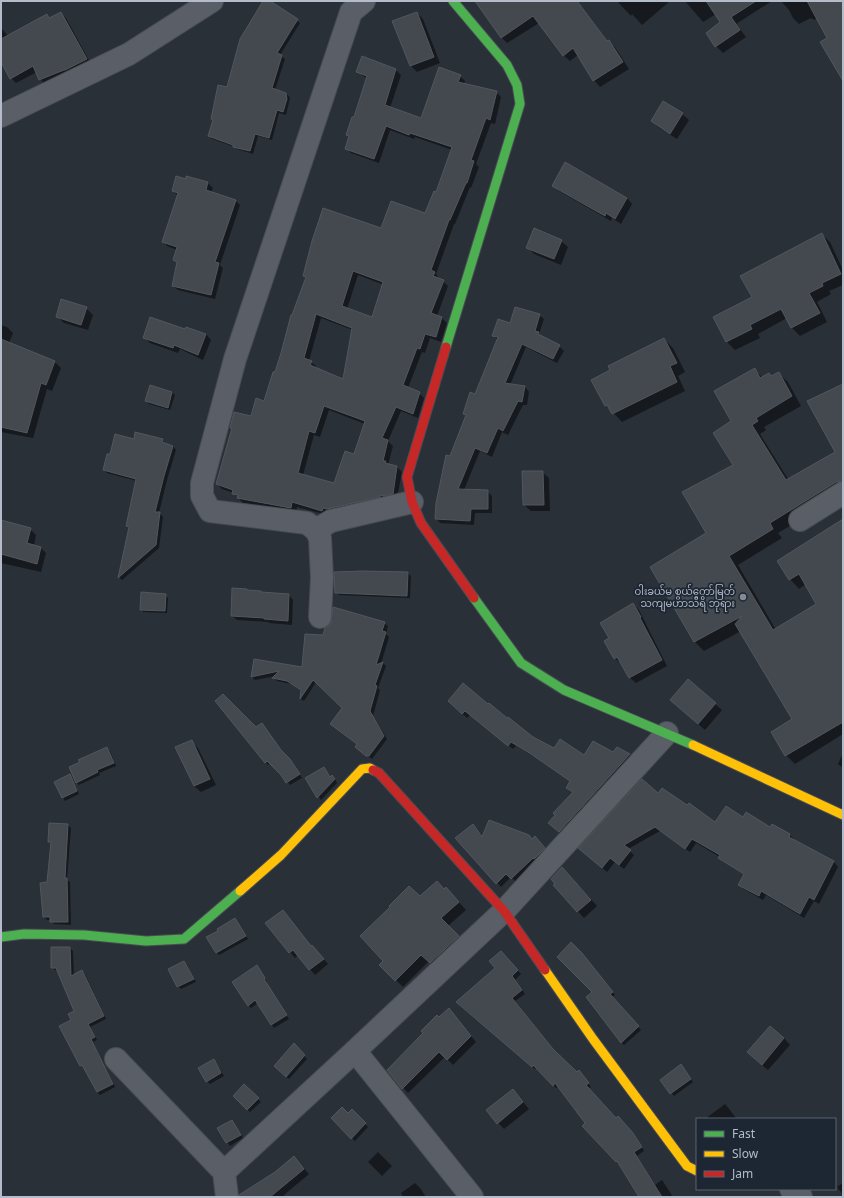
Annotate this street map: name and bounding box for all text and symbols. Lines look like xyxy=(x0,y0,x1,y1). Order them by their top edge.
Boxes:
place label: ဝါးခယ်မ စွယ်တော်မြတ် သကျမဟာသီရိ ဘုရား xyxy=(634,584,735,612)
marker: ဝါးခယ်မ စွယ်တော်မြတ် သကျမဟာသီရိ ဘုရား xyxy=(738,592,748,602)
legend xyxy=(696,1118,836,1190)
text: Fast xyxy=(732,1125,756,1142)
text: Slow xyxy=(732,1145,759,1162)
text: Jam xyxy=(731,1165,753,1182)

